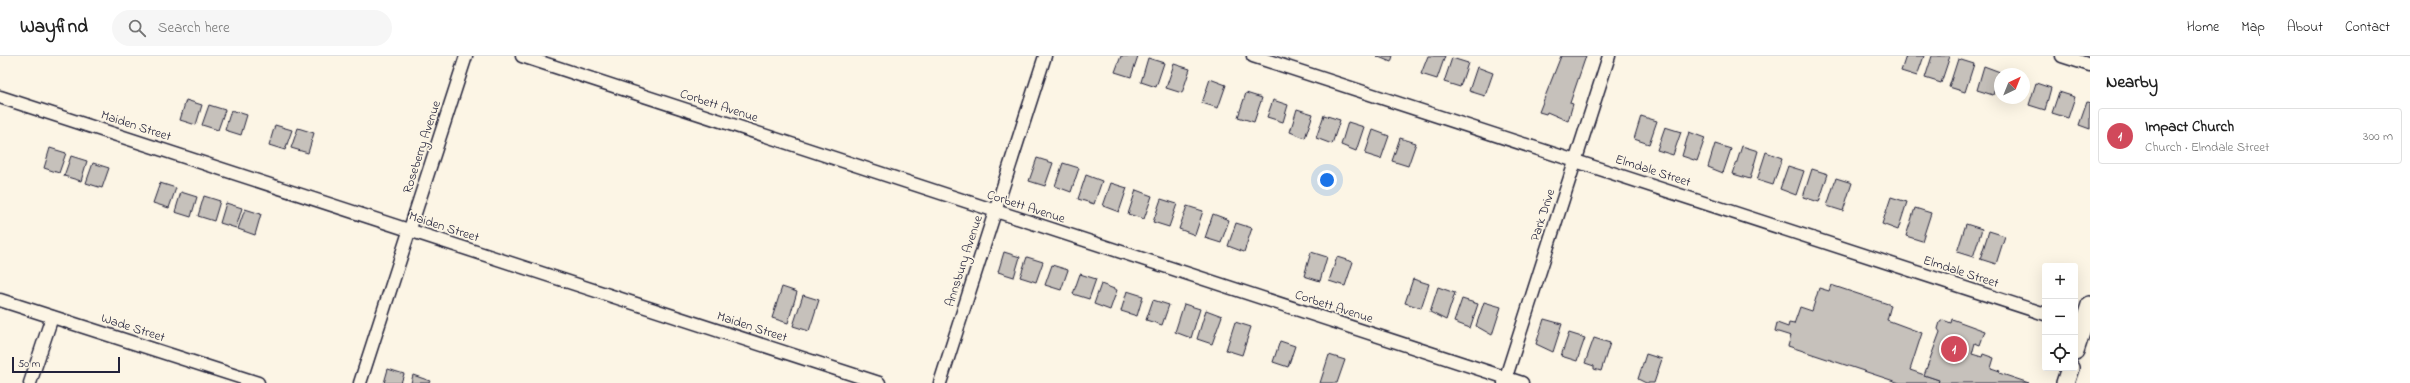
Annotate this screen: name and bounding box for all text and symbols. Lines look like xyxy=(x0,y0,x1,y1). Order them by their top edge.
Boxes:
search box xyxy=(112,10,392,46)
text: Wayfind xyxy=(20,14,88,41)
icon: search xyxy=(126,17,148,39)
text: Search here xyxy=(158,17,230,39)
text: Home xyxy=(2187,17,2219,38)
text: Map xyxy=(2241,17,2265,38)
text: About xyxy=(2287,17,2323,38)
text: Contact xyxy=(2345,17,2390,38)
north arrow xyxy=(1994,68,2030,104)
text: Nearby xyxy=(2106,70,2158,95)
street label: Corbett Avenue xyxy=(677,84,761,128)
street label: Roseberry Avenue xyxy=(398,98,447,196)
street label: Maiden Street xyxy=(98,106,174,146)
text: Impact Church xyxy=(2145,116,2234,138)
text: 1 xyxy=(2118,127,2122,146)
text: 300 m xyxy=(2363,127,2393,146)
text: Church · Elmdale Street xyxy=(2145,138,2269,157)
street label: Elmdale Street xyxy=(1613,150,1694,192)
your location xyxy=(1317,170,1337,190)
street label: Corbett Avenue xyxy=(984,185,1068,229)
street label: Park Drive xyxy=(1526,186,1560,244)
street label: Maiden Street xyxy=(406,207,482,247)
street label: Annsbury Avenue xyxy=(940,213,989,309)
street label: Elmdale Street xyxy=(1921,251,2002,293)
map controls xyxy=(2042,263,2078,371)
button: + xyxy=(2042,263,2078,299)
street label: Corbett Avenue xyxy=(1292,285,1376,329)
button: − xyxy=(2042,299,2078,335)
street label: Maiden Street xyxy=(714,307,790,347)
street label: Wade Street xyxy=(99,309,168,347)
pin: 1 xyxy=(1941,334,1967,364)
button: locate xyxy=(2042,335,2078,371)
scale bar xyxy=(12,355,120,374)
text: 50 m xyxy=(18,356,40,372)

